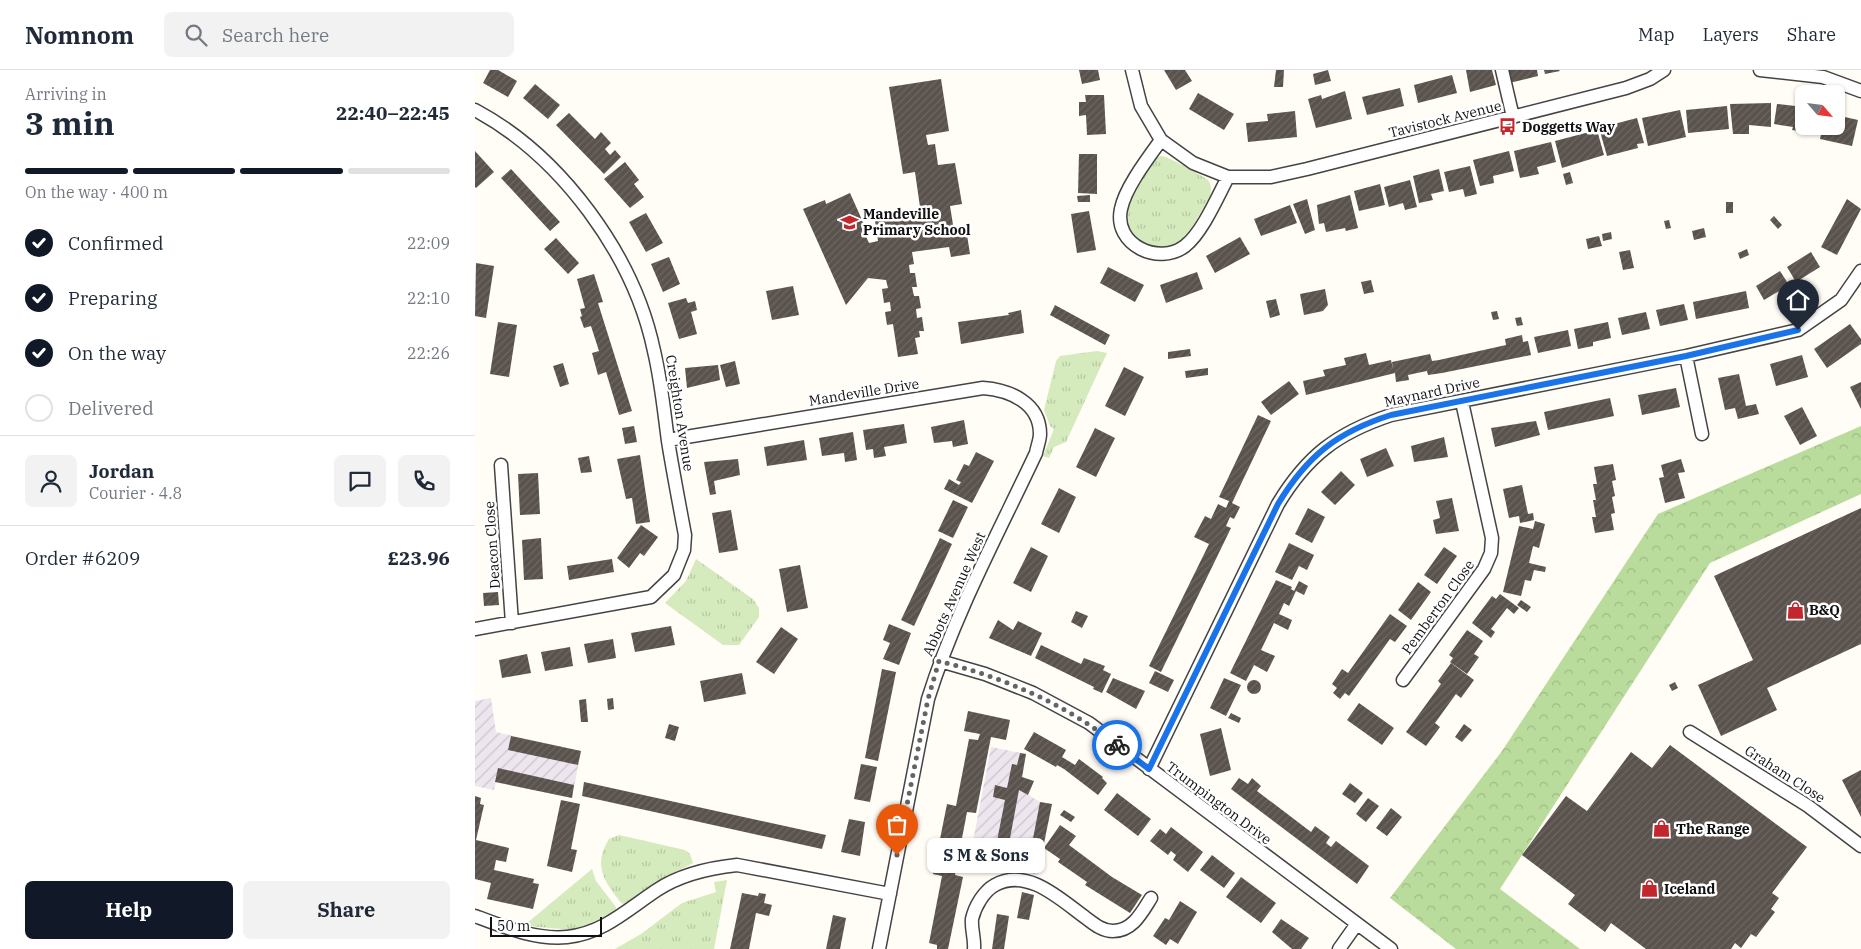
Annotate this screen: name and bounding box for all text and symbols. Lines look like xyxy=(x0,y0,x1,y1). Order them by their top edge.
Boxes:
search box xyxy=(164,12,514,57)
text: Nomnom xyxy=(25,19,134,51)
icon: search xyxy=(182,21,210,49)
text: Search here xyxy=(222,23,329,47)
text: Map xyxy=(1638,23,1675,46)
text: Layers xyxy=(1703,23,1759,46)
text: Share xyxy=(1787,23,1836,46)
text: Arriving in xyxy=(25,84,107,104)
north arrow xyxy=(1795,85,1845,135)
map controls xyxy=(1795,85,1845,135)
street label: Tavistock Avenue xyxy=(1387,96,1503,142)
text: 22:40–22:45 xyxy=(336,101,450,125)
text: 3 min xyxy=(25,102,115,144)
bus stop icon: Doggetts Way xyxy=(1498,117,1518,137)
place label: Doggetts Way xyxy=(1522,118,1615,136)
text: On the way · 400 m xyxy=(25,182,168,202)
place label: Mandeville Primary School xyxy=(863,205,971,239)
school or university icon: Mandeville Primary School xyxy=(839,212,859,232)
icon: check xyxy=(25,229,53,257)
text: Confirmed xyxy=(68,231,163,255)
text: 22:09 xyxy=(407,233,450,253)
pin xyxy=(1777,279,1819,330)
icon: check xyxy=(25,284,53,312)
text: Preparing xyxy=(68,286,157,310)
icon: home xyxy=(1784,286,1812,314)
text: 22:10 xyxy=(407,288,450,308)
icon: check xyxy=(25,339,53,367)
text: On the way xyxy=(68,341,166,365)
text: 22:26 xyxy=(407,343,450,363)
street label: Creighton Avenue xyxy=(662,354,698,472)
street label: Maynard Drive xyxy=(1383,373,1481,411)
street label: Mandeville Drive xyxy=(808,374,920,410)
text: Delivered xyxy=(68,396,154,420)
button: person xyxy=(25,455,77,507)
button: chat xyxy=(334,455,386,507)
button: phone xyxy=(398,455,450,507)
text: Jordan xyxy=(89,459,154,483)
text: Courier · 4.8 xyxy=(89,483,182,503)
street label: Deacon Close xyxy=(480,501,504,589)
street label: Abbots Avenue West xyxy=(919,529,989,659)
text: Order #6209 xyxy=(25,546,140,570)
text: £23.96 xyxy=(388,546,450,570)
street label: Pemberton Close xyxy=(1398,556,1478,658)
shop icon: B&Q xyxy=(1785,600,1805,620)
place label: B&Q xyxy=(1809,601,1840,619)
courier xyxy=(1092,720,1142,770)
icon: bike xyxy=(1103,731,1131,759)
street label: Graham Close xyxy=(1741,741,1829,807)
street label: Trumpington Drive xyxy=(1163,757,1275,849)
pin xyxy=(876,804,918,855)
icon: bag xyxy=(883,811,911,839)
shop icon: The Range xyxy=(1652,819,1672,839)
place label: The Range xyxy=(1676,820,1750,838)
callout: S M & Sons xyxy=(927,838,1045,872)
text: S M & Sons xyxy=(943,845,1029,865)
shop icon: Iceland xyxy=(1640,879,1660,899)
place label: Iceland xyxy=(1664,880,1716,898)
button: Help xyxy=(25,881,233,939)
button: Share xyxy=(243,881,450,939)
scale bar xyxy=(490,914,603,937)
text: 50 m xyxy=(497,917,530,935)

